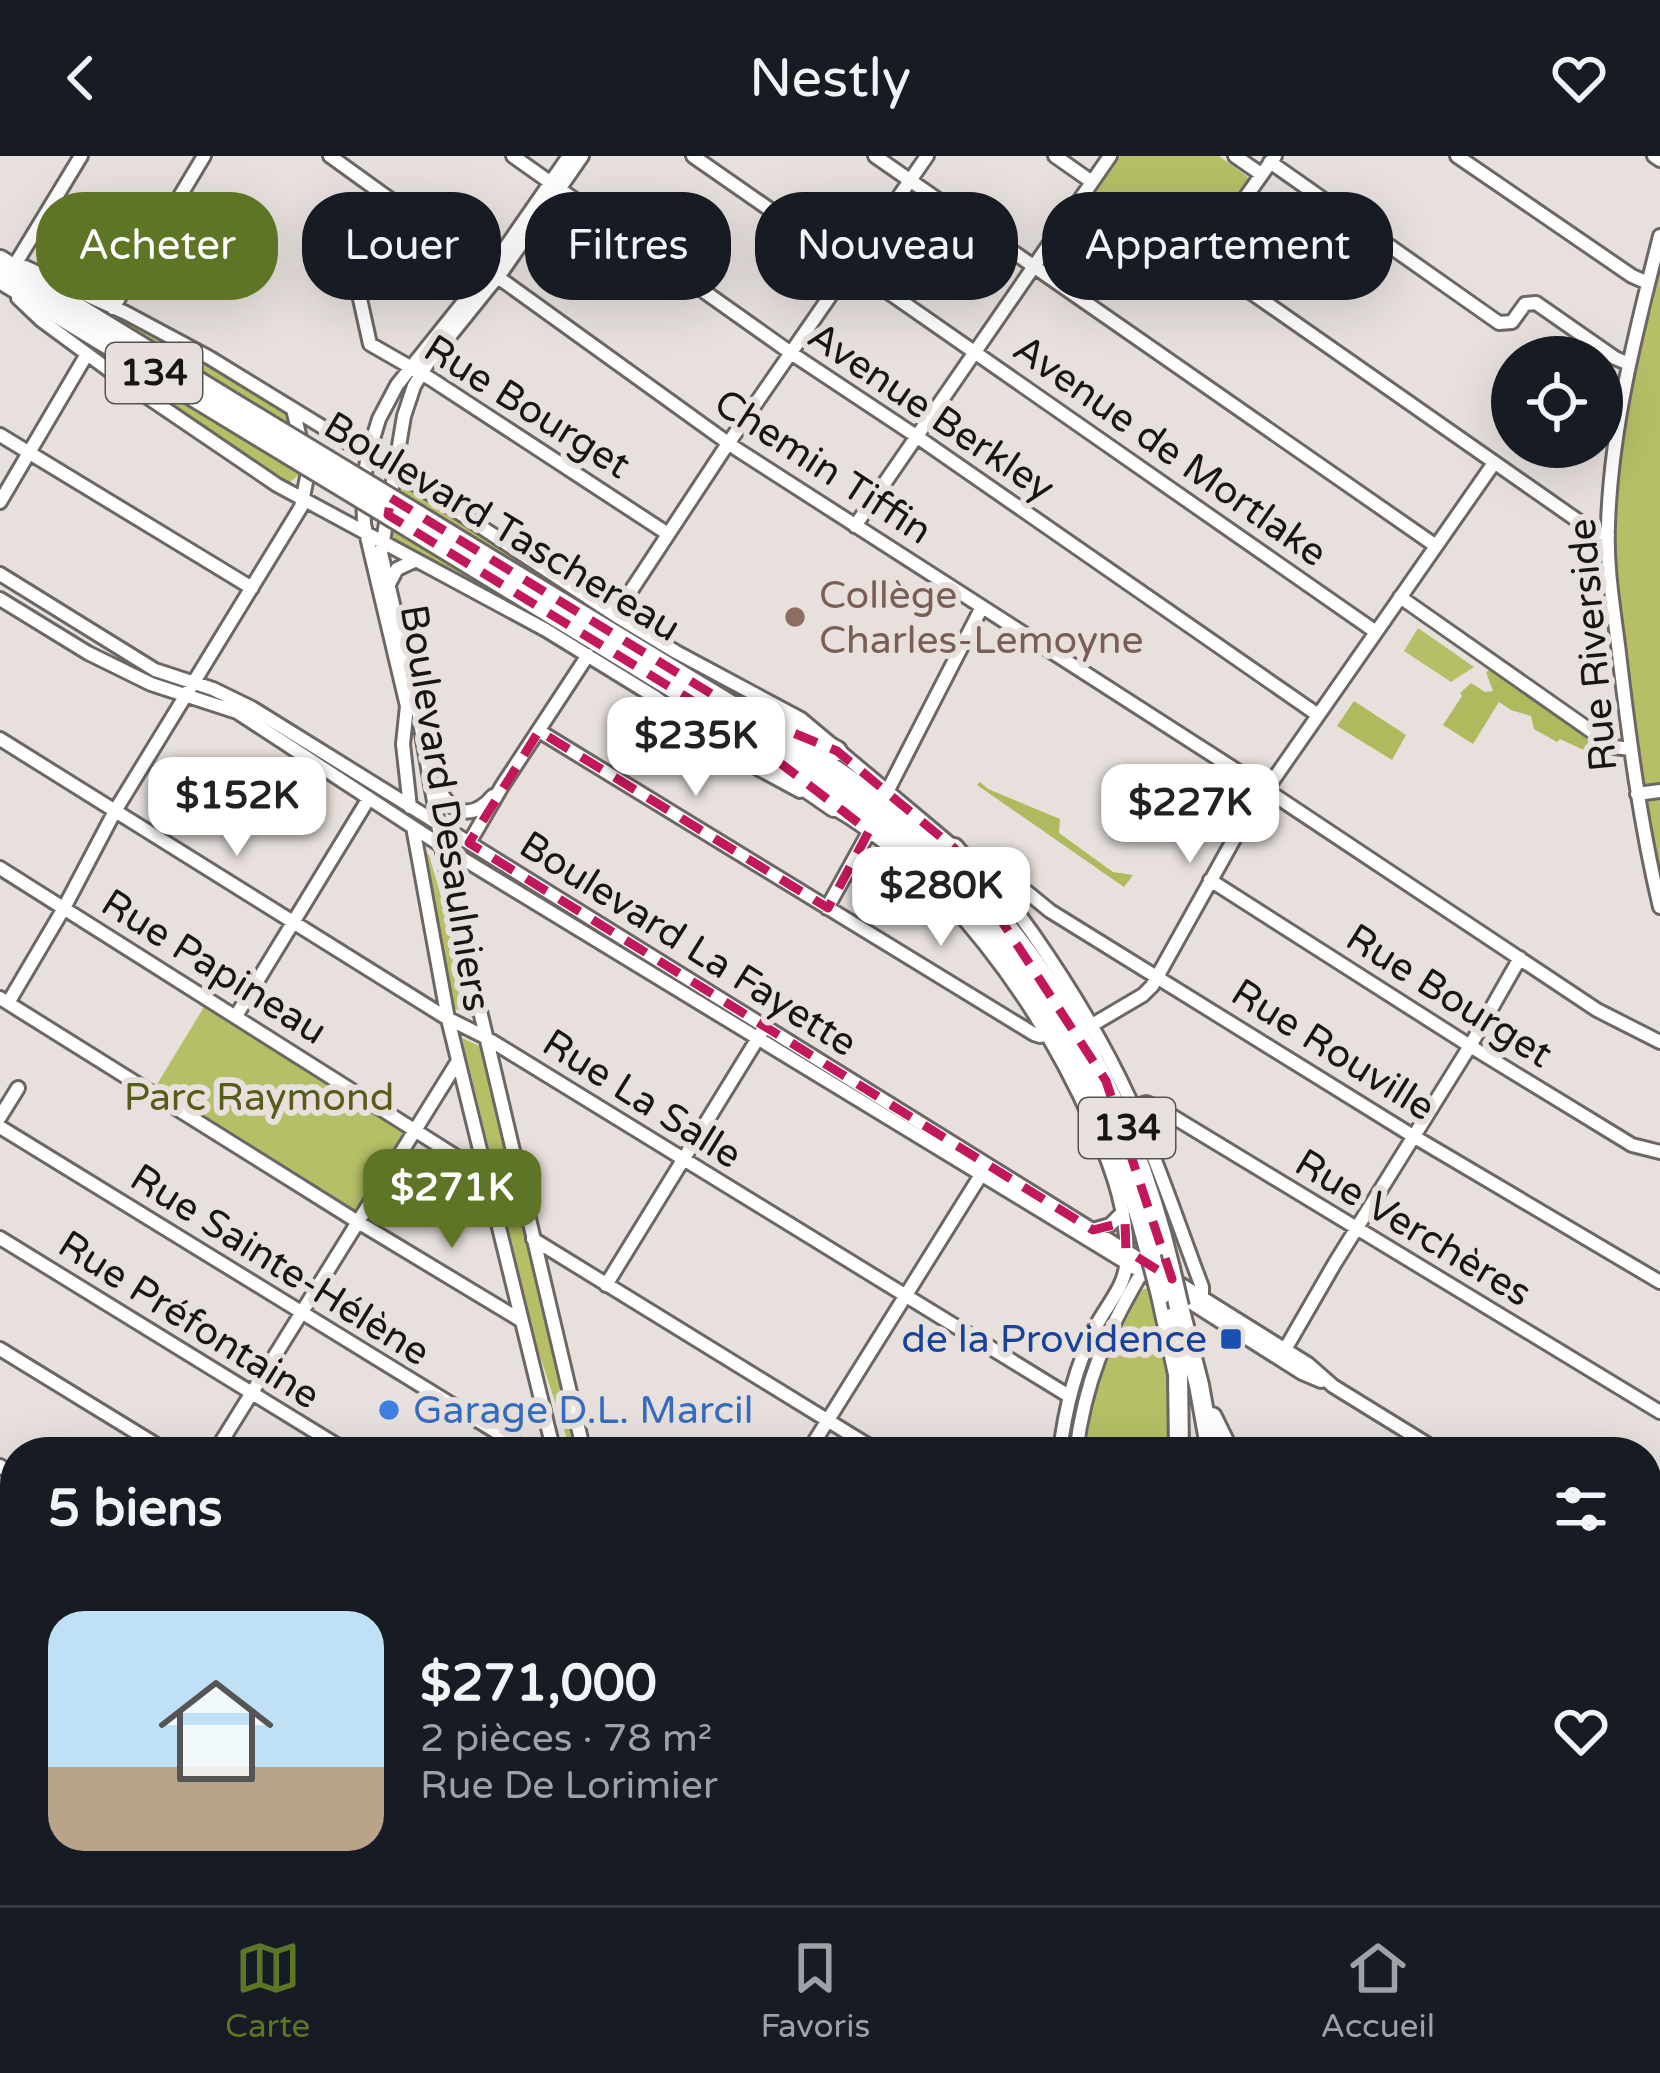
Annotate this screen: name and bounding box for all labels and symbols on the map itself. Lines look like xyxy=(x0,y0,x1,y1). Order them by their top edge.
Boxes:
street label: Avenue Berkley xyxy=(799,312,1063,512)
street label: Rue Bourget xyxy=(415,325,639,489)
street label: Avenue de Mortlake xyxy=(1004,325,1336,577)
road number: 134 xyxy=(106,343,202,403)
street label: Chemin Tiffin xyxy=(706,379,940,555)
street label: Boulevard Taschereau xyxy=(315,402,689,652)
street label: Rue Riverside xyxy=(1559,517,1627,773)
place label: Collège Charles-Lemoyne xyxy=(819,572,1144,664)
street label: Boulevard Desaulniers xyxy=(390,601,500,1015)
marker: Collège Charles-Lemoyne xyxy=(782,604,808,630)
pin: $235K xyxy=(612,697,780,799)
pin: $152K xyxy=(153,757,321,859)
pin: $227K xyxy=(1106,764,1274,866)
street label: Boulevard La Fayette xyxy=(511,821,865,1067)
pin: $280K xyxy=(857,847,1025,949)
street label: Rue Papineau xyxy=(93,879,335,1055)
street label: Rue Bourget xyxy=(1337,914,1561,1078)
street label: Rue Rouville xyxy=(1223,969,1443,1131)
street label: Rue La Salle xyxy=(534,1019,750,1179)
park label: Parc Raymond xyxy=(124,1074,394,1121)
road number: 134 xyxy=(1079,1098,1175,1158)
street label: Rue Verchères xyxy=(1287,1139,1539,1317)
pin: $271K xyxy=(368,1149,536,1251)
street label: Rue Sainte-Hélène xyxy=(122,1154,438,1376)
street label: Rue Préfontaine xyxy=(50,1221,328,1419)
place label: de la Providence xyxy=(901,1316,1207,1363)
marker: de la Providence xyxy=(1218,1326,1244,1352)
place label: Garage D.L. Marcil xyxy=(413,1387,753,1434)
marker: Garage D.L. Marcil xyxy=(376,1397,402,1423)

